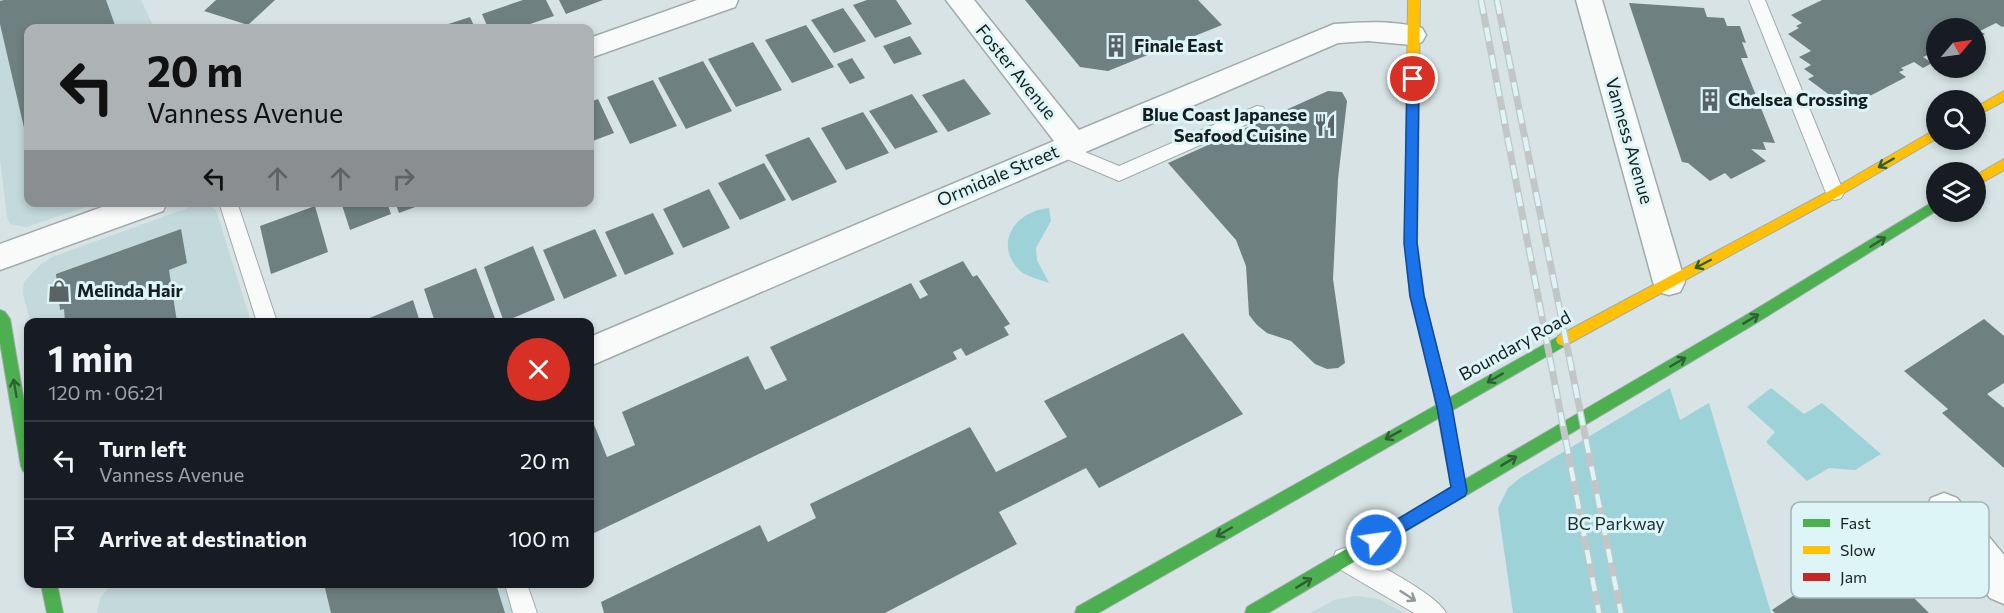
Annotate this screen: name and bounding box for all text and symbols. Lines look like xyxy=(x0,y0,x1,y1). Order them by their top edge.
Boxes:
north arrow xyxy=(1926,18,1986,78)
map controls xyxy=(1926,18,1986,222)
street label: Foster Avenue xyxy=(972,19,1062,123)
building icon: Finale East xyxy=(1103,33,1129,59)
place label: Finale East xyxy=(1134,34,1224,56)
text: 20 m xyxy=(147,44,243,96)
icon: left xyxy=(48,48,126,126)
pin xyxy=(1387,53,1438,104)
icon: arrive xyxy=(1396,62,1429,95)
street label: Vanness Avenue xyxy=(1601,75,1659,207)
building icon: Chelsea Crossing xyxy=(1697,87,1723,113)
place label: Chelsea Crossing xyxy=(1728,88,1868,110)
button: search xyxy=(1926,90,1986,150)
text: Vanness Avenue xyxy=(147,96,343,129)
place label: Blue Coast Japanese Seafood Cuisine xyxy=(1142,103,1307,146)
restaurant icon: Blue Coast Japanese Seafood Cuisine xyxy=(1312,112,1338,138)
street label: Ormidale Street xyxy=(933,139,1062,211)
one-way arrow xyxy=(1878,157,1895,169)
icon: left xyxy=(198,162,231,195)
icon: ahead xyxy=(261,162,294,195)
icon: ahead xyxy=(324,162,357,195)
icon: right xyxy=(387,162,420,195)
button: layers xyxy=(1926,162,1986,222)
one-way arrow xyxy=(1869,235,1886,247)
one-way arrow xyxy=(1694,259,1712,270)
shop icon: Melinda Hair xyxy=(46,278,72,304)
place label: Melinda Hair xyxy=(77,279,183,301)
street label: Boundary Road xyxy=(1455,305,1574,385)
one-way arrow xyxy=(1742,313,1759,325)
text: 1 min xyxy=(48,335,133,379)
button: close xyxy=(507,338,570,401)
one-way arrow xyxy=(1669,356,1686,368)
one-way arrow xyxy=(1487,372,1504,384)
one-way arrow xyxy=(9,379,20,398)
text: 120 m · 06:21 xyxy=(48,380,164,404)
one-way arrow xyxy=(1385,429,1402,441)
text: Turn left xyxy=(99,435,186,462)
icon: left xyxy=(48,444,81,477)
text: 20 m xyxy=(520,447,570,474)
one-way arrow xyxy=(1500,454,1517,466)
text: Vanness Avenue xyxy=(99,462,244,486)
legend xyxy=(1791,502,1989,598)
position arrow xyxy=(1344,508,1408,572)
park label: BC Parkway xyxy=(1567,512,1665,534)
text: Fast xyxy=(1840,513,1871,532)
icon: arrive xyxy=(48,522,81,555)
text: Arrive at destination xyxy=(99,525,307,552)
text: 100 m xyxy=(508,525,570,552)
one-way arrow xyxy=(1216,526,1233,538)
text: Slow xyxy=(1840,540,1876,559)
text: Jam xyxy=(1840,567,1867,586)
one-way arrow xyxy=(1295,577,1312,589)
one-way arrow xyxy=(1399,590,1416,602)

